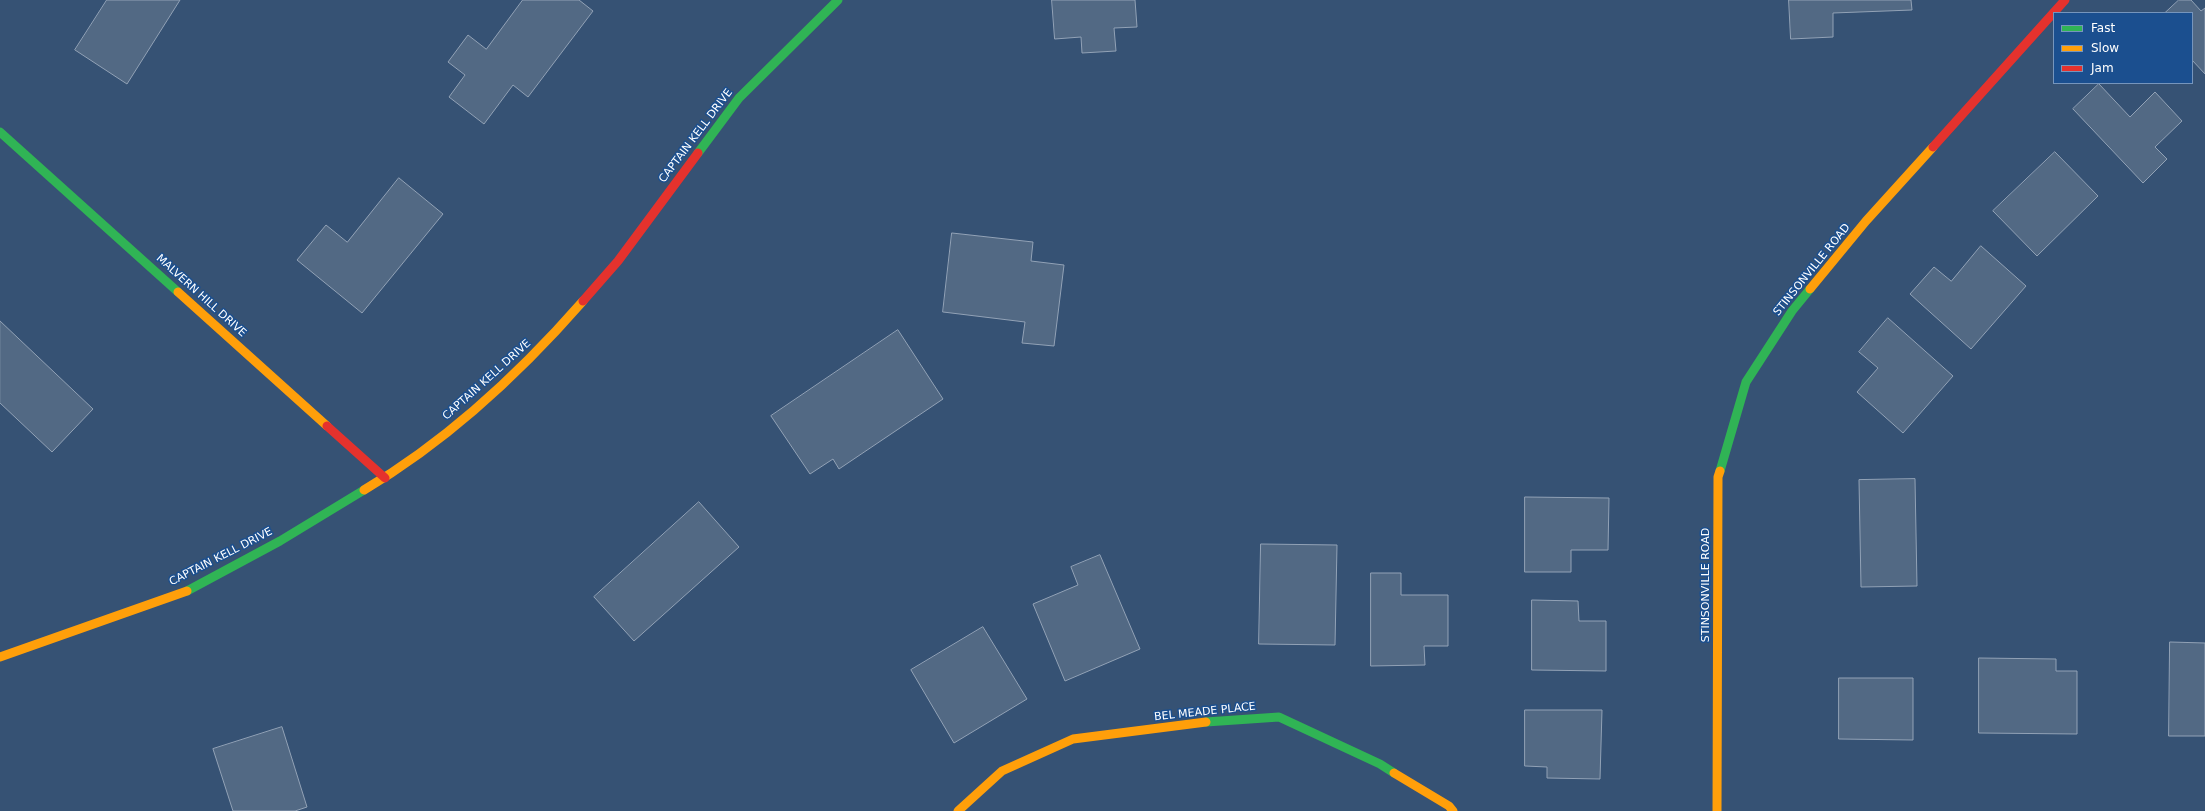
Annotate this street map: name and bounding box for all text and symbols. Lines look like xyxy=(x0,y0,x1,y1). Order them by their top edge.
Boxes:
legend xyxy=(2053,12,2193,84)
text: Fast xyxy=(2091,21,2115,35)
text: Slow xyxy=(2091,41,2119,55)
text: Jam xyxy=(2091,61,2114,75)
street label: CAPTAIN KELL DRIVE xyxy=(656,87,736,185)
street label: STINSONVILLE ROAD xyxy=(1771,221,1853,319)
street label: MALVERN HILL DRIVE xyxy=(153,252,249,340)
street label: CAPTAIN KELL DRIVE xyxy=(440,337,534,423)
street label: CAPTAIN KELL DRIVE xyxy=(167,525,275,589)
street label: STINSONVILLE ROAD xyxy=(1699,528,1713,642)
street label: BEL MEADE PLACE xyxy=(1154,700,1256,724)

